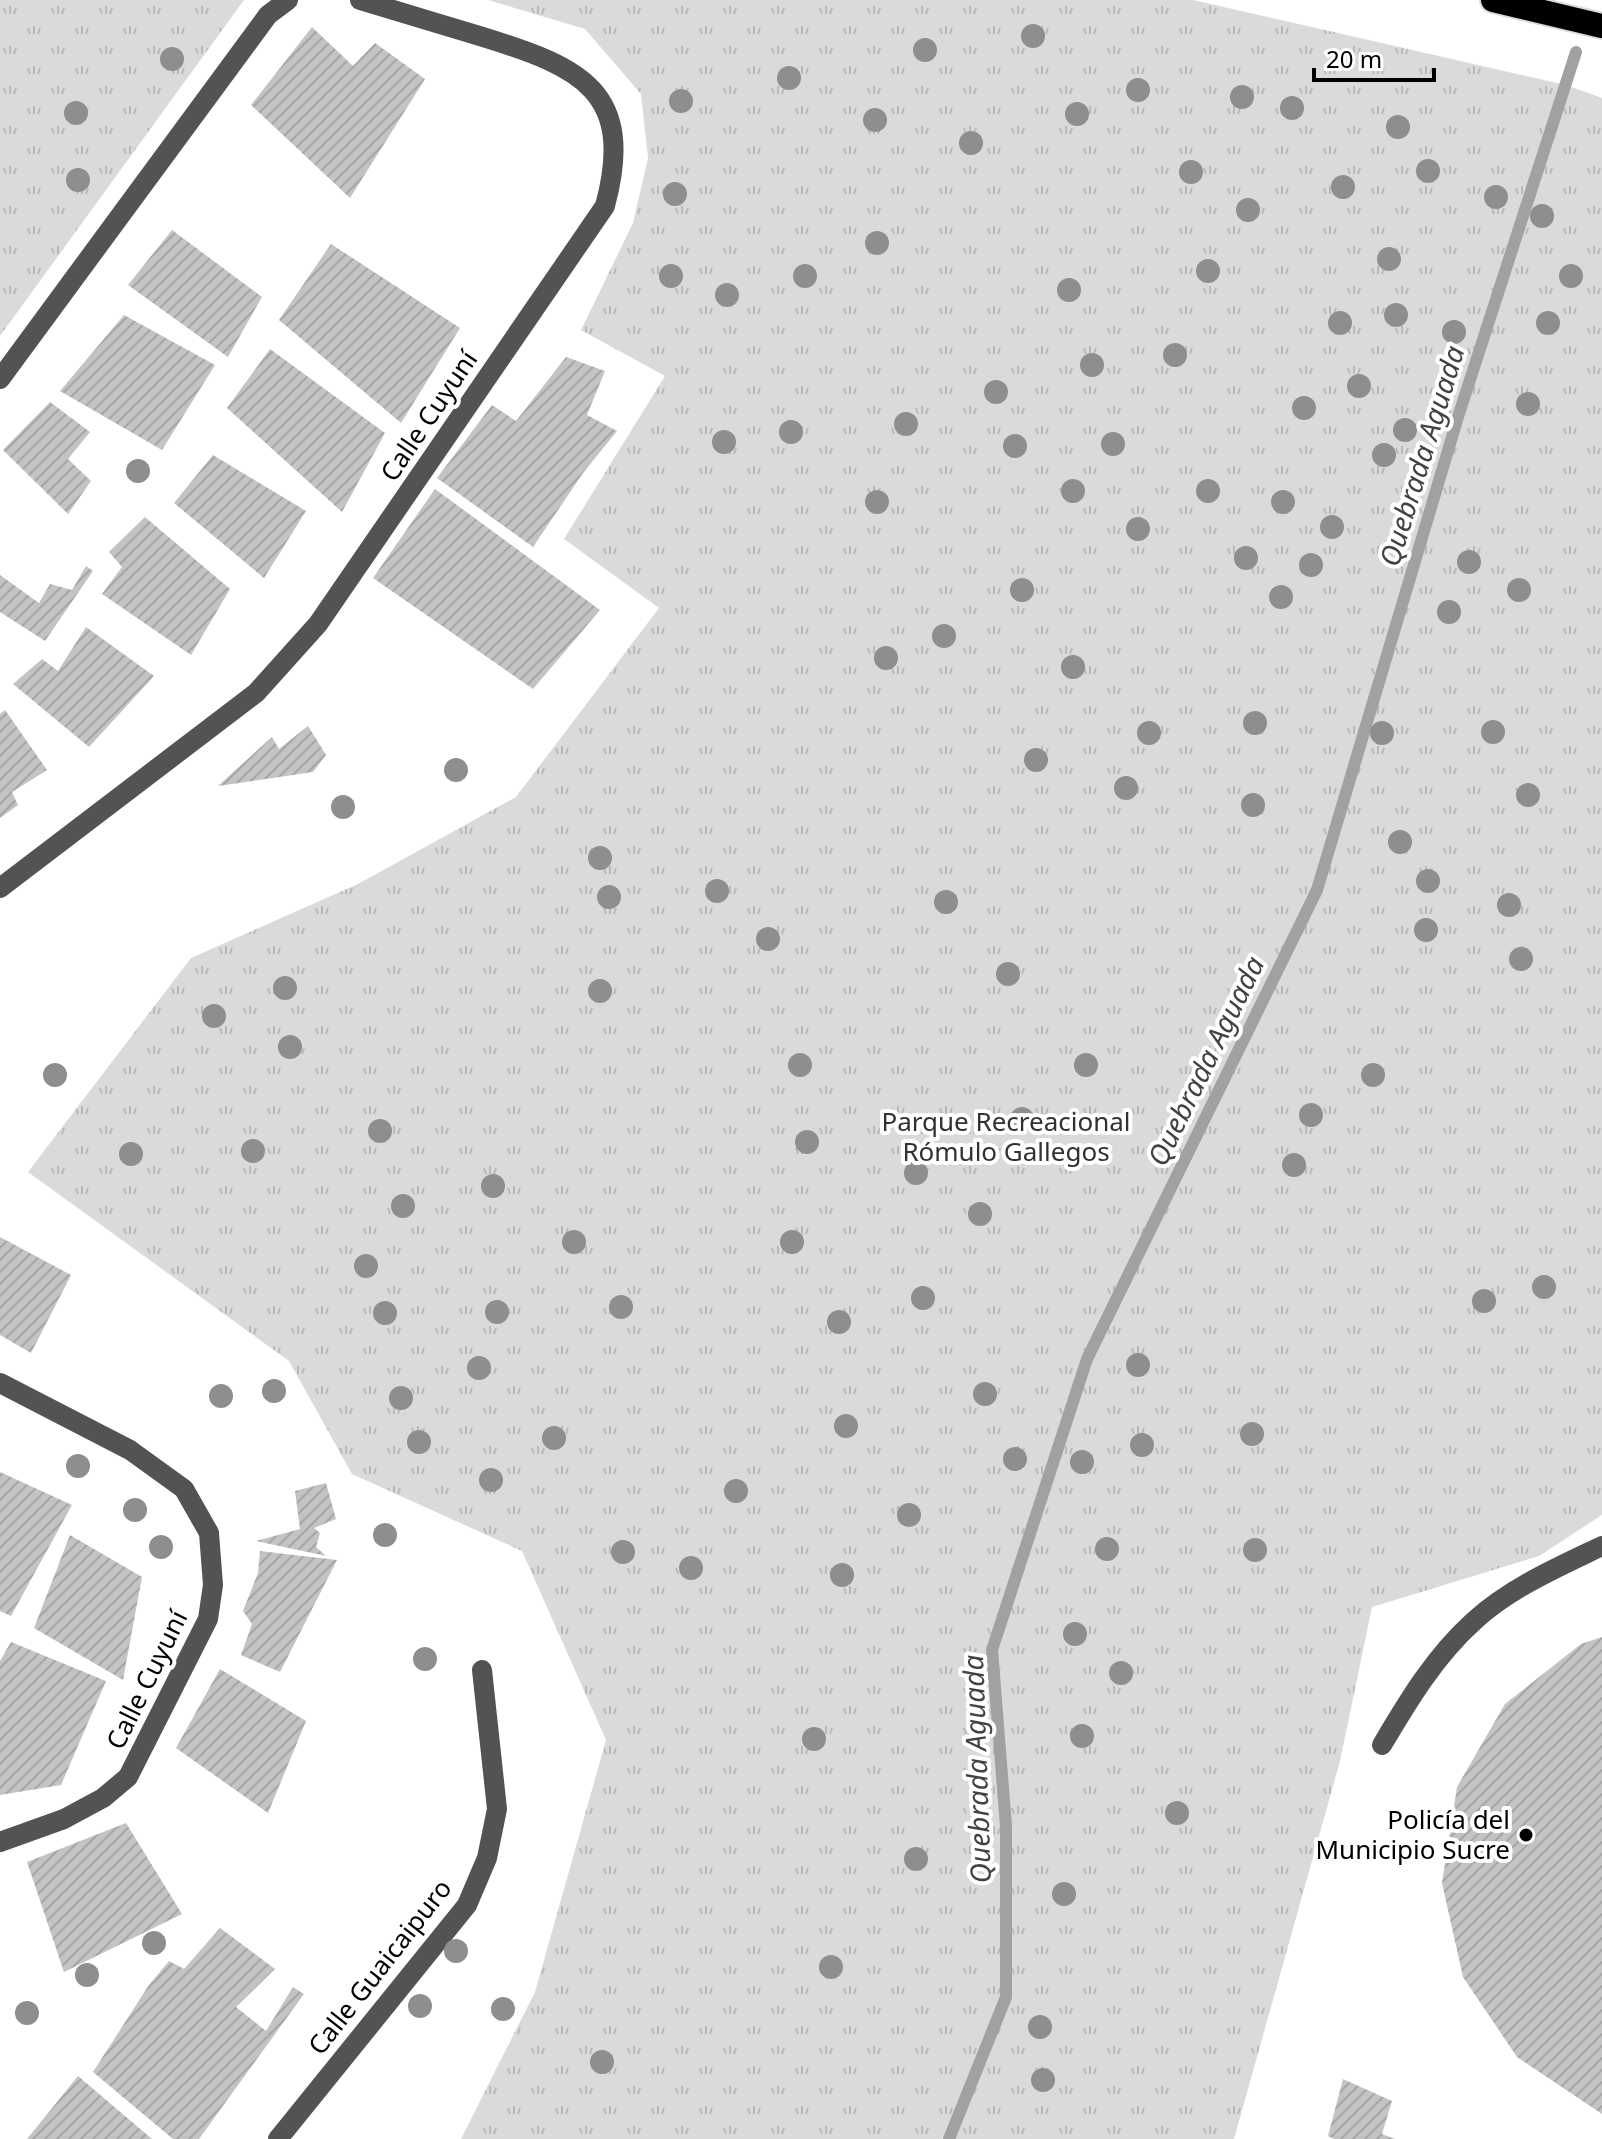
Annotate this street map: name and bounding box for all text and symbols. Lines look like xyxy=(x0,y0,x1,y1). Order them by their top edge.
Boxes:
scale bar xyxy=(1314,32,1434,82)
text: 20 m xyxy=(1326,42,1382,75)
water label: Quebrada Aguada xyxy=(1369,341,1473,571)
street label: Calle Cuyuní xyxy=(371,342,486,488)
water label: Quebrada Aguada xyxy=(1138,949,1272,1172)
park label: Parque Recreacional Rómulo Gallegos xyxy=(881,1103,1131,1169)
street label: Calle Cuyuní xyxy=(97,1603,196,1755)
water label: Quebrada Aguada xyxy=(953,1654,999,1884)
place label: Policía del Municipio Sucre xyxy=(1315,1801,1510,1867)
marker: Policía del Municipio Sucre xyxy=(1517,1826,1535,1844)
street label: Calle Guaicaipuro xyxy=(299,1871,459,2062)

